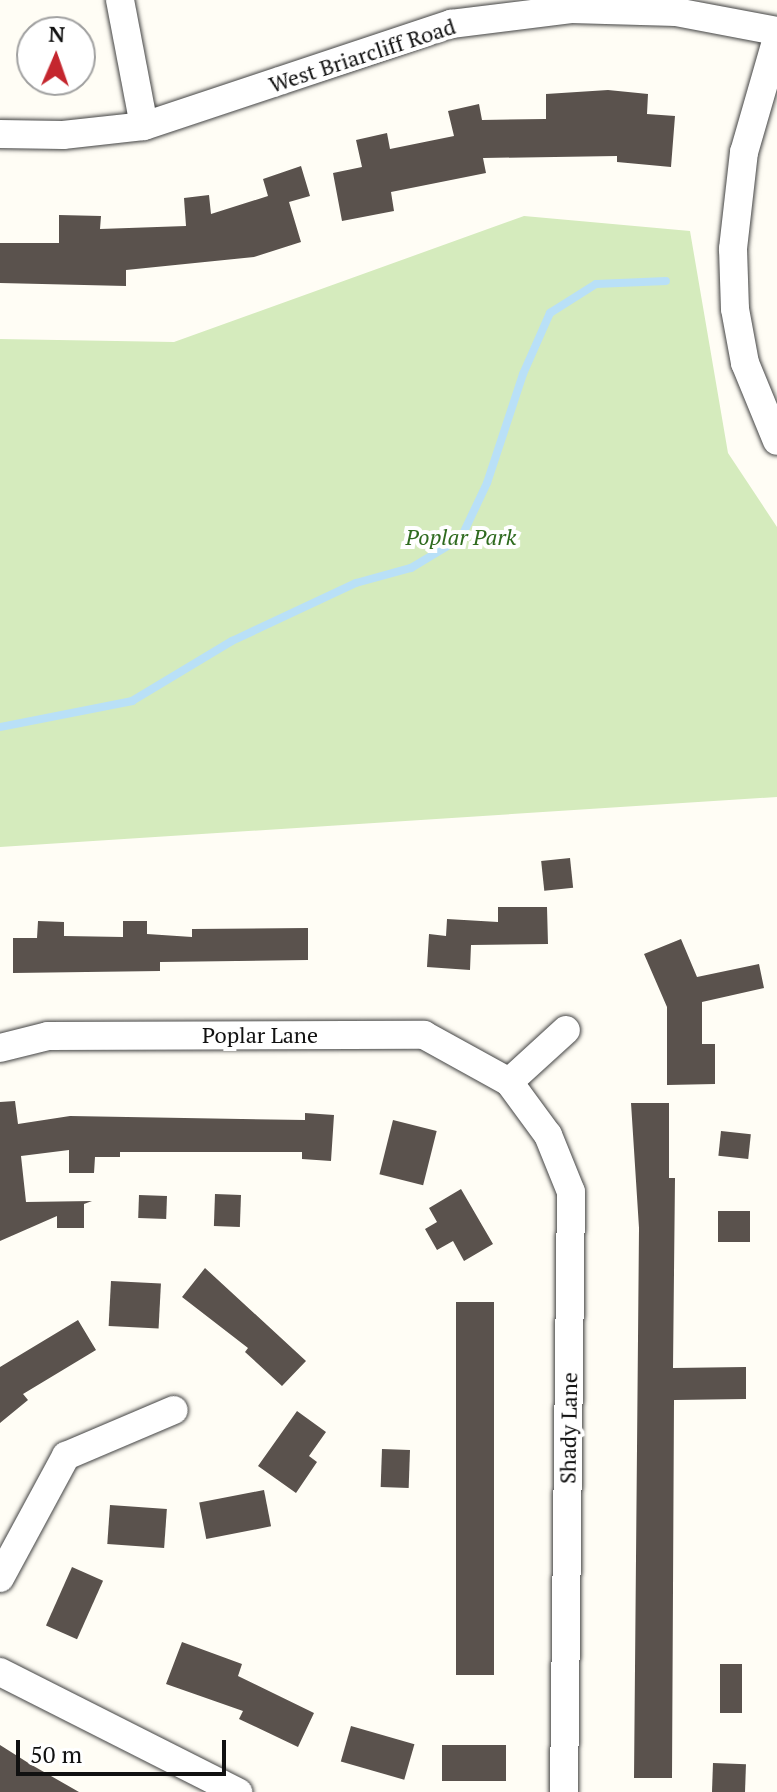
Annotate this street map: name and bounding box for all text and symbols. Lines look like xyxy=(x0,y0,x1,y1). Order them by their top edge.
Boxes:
street label: West Briarcliff Road xyxy=(266,12,458,98)
north arrow xyxy=(16,16,96,96)
text: N xyxy=(48,19,66,48)
park label: Poplar Park xyxy=(406,524,516,550)
street label: Poplar Lane xyxy=(202,1022,318,1048)
street label: Shady Lane xyxy=(554,1372,582,1484)
scale bar xyxy=(20,1724,230,1774)
text: 50 m xyxy=(30,1738,82,1770)

